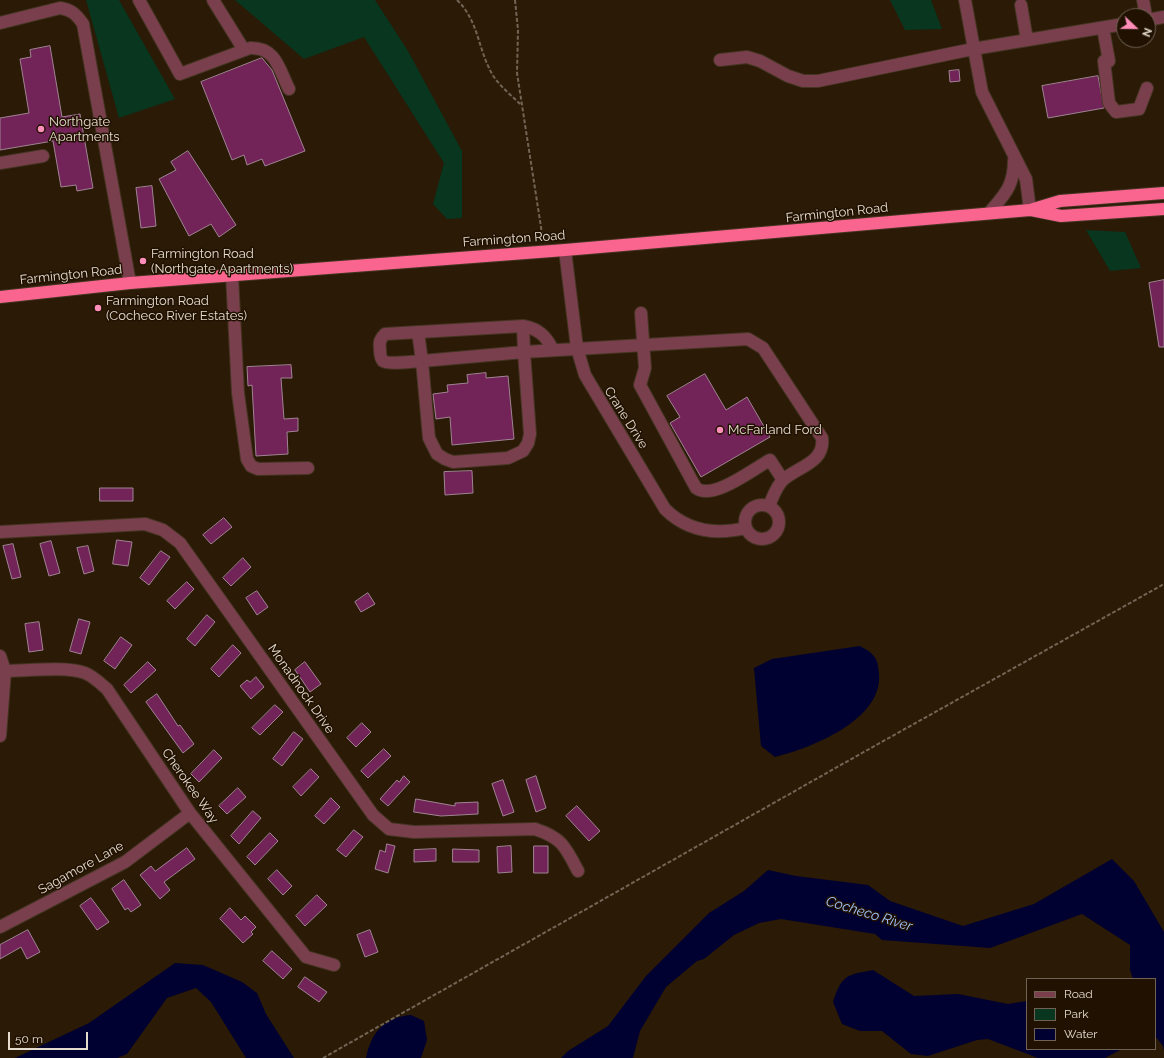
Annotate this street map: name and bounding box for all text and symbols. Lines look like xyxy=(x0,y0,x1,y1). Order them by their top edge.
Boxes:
north arrow xyxy=(1116,8,1156,48)
text: N xyxy=(1139,26,1154,39)
place label: Northgate Apartments xyxy=(49,114,120,145)
marker: Northgate Apartments xyxy=(36,124,46,134)
street label: Farmington Road xyxy=(785,200,889,226)
street label: Farmington Road xyxy=(462,228,566,250)
place label: Farmington Road (Northgate Apartments) xyxy=(151,246,293,277)
marker: Farmington Road (Northgate Apartments) xyxy=(138,256,148,266)
street label: Farmington Road xyxy=(19,262,123,288)
place label: Farmington Road (Cocheco River Estates) xyxy=(106,293,247,324)
marker: Farmington Road (Cocheco River Estates) xyxy=(93,303,103,313)
street label: Crane Drive xyxy=(601,384,651,452)
place label: McFarland Ford xyxy=(728,422,822,438)
marker: McFarland Ford xyxy=(715,425,725,435)
street label: Monadnock Drive xyxy=(264,641,338,737)
street label: Cherokee Way xyxy=(158,745,222,827)
street label: Sagamore Lane xyxy=(36,838,126,898)
water label: Cocheco River xyxy=(824,893,914,935)
legend xyxy=(1026,978,1156,1050)
text: Road xyxy=(1064,987,1093,1001)
text: Park xyxy=(1064,1007,1089,1021)
scale bar xyxy=(10,1024,90,1050)
text: Water xyxy=(1064,1027,1098,1041)
text: 50 m xyxy=(15,1032,43,1046)

